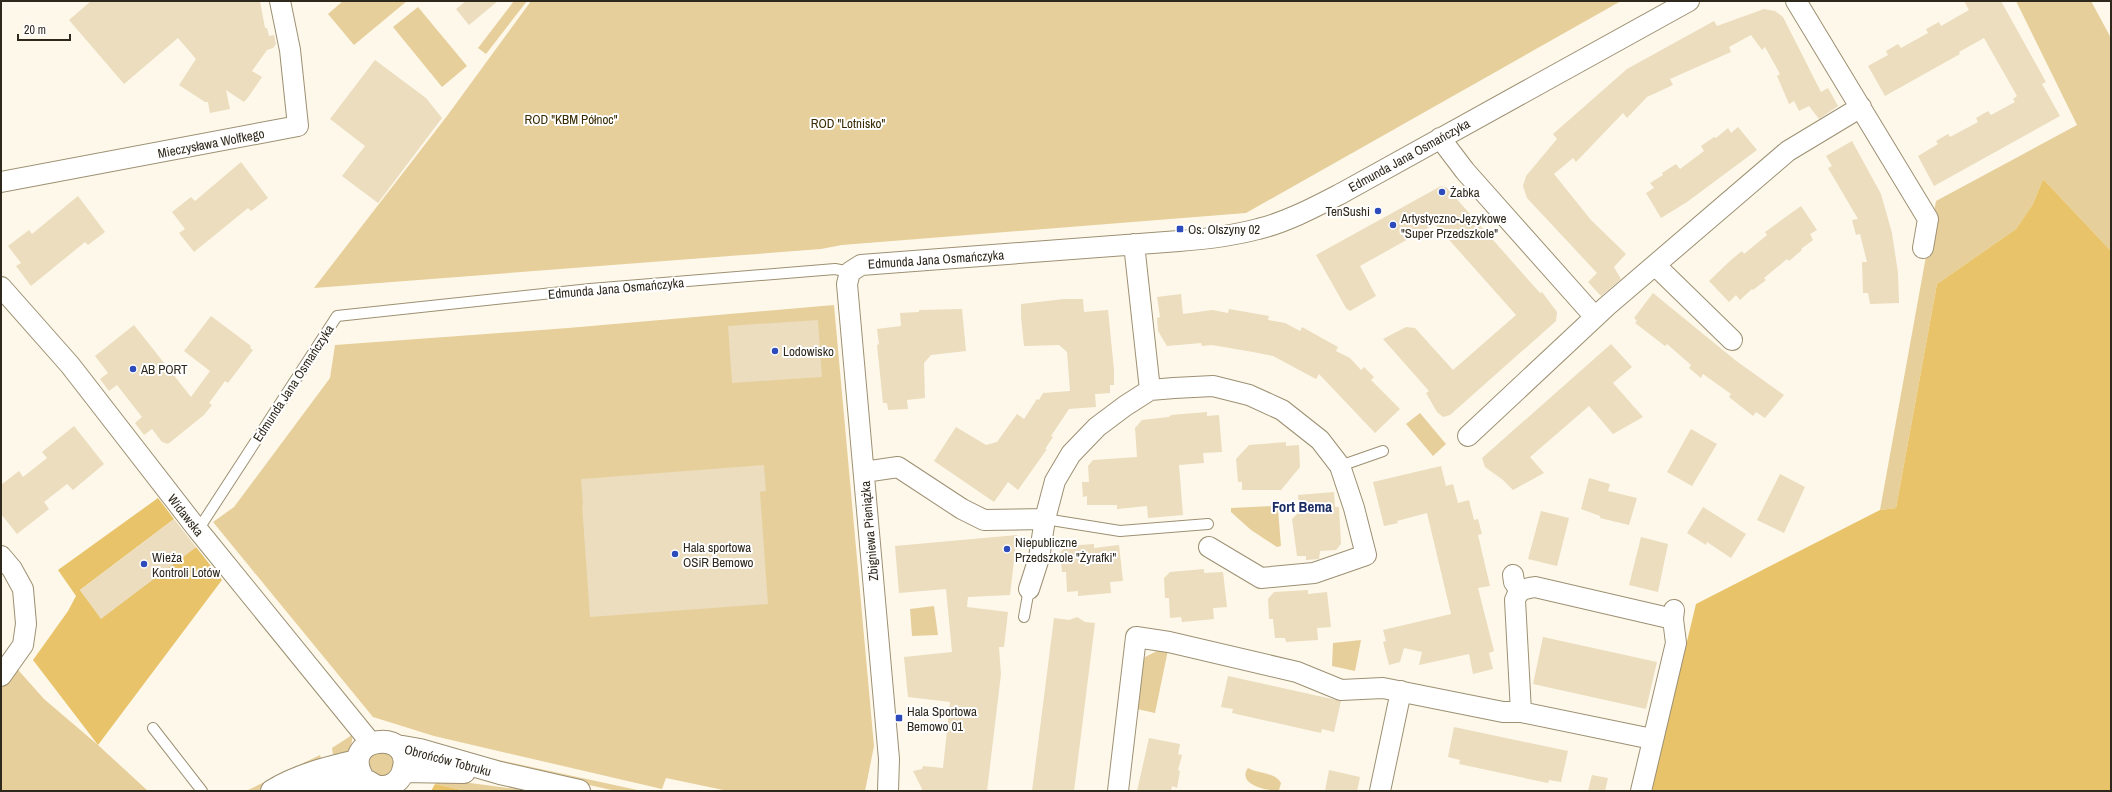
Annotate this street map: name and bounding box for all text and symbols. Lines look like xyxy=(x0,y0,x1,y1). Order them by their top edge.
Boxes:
scale bar xyxy=(18,16,70,42)
text: 20 m xyxy=(24,22,46,38)
park label: ROD "KBM Północ" xyxy=(525,111,618,128)
park label: ROD "Lotnisko" xyxy=(811,115,885,132)
street label: Edmunda Jana Osmańczyka xyxy=(1346,115,1473,196)
street label: Mieczysława Wolfkego xyxy=(156,125,266,162)
place label: Żabka xyxy=(1450,184,1480,201)
marker: Żabka xyxy=(1437,187,1447,197)
place label: TenSushi xyxy=(1326,203,1370,220)
marker: TenSushi xyxy=(1373,206,1383,216)
place label: Artystyczno-Językowe "Super Przedszkole" xyxy=(1400,210,1507,242)
marker: Artystyczno-Językowe "Super Przedszkole" xyxy=(1388,220,1398,230)
place label: Os. Olszyny 02 xyxy=(1188,221,1260,238)
marker: Os. Olszyny 02 xyxy=(1175,224,1185,234)
street label: Edmunda Jana Osmańczyka xyxy=(867,246,1005,273)
street label: Edmunda Jana Osmańczyka xyxy=(547,274,685,303)
street label: Edmunda Jana Osmańczyka xyxy=(249,321,338,445)
place label: Lodowisko xyxy=(783,343,834,360)
marker: Lodowisko xyxy=(770,346,780,356)
place label: AB PORT xyxy=(140,361,188,378)
marker: AB PORT xyxy=(128,364,138,374)
street label: Zbigniewa Pieniążka xyxy=(857,480,882,582)
street label: Widawska xyxy=(164,491,207,540)
district label: Fort Bema xyxy=(1272,496,1332,517)
place label: Niepubliczne Przedszkole "Żyrafki" xyxy=(1015,534,1116,566)
place label: Hala sportowa OSiR Bemowo xyxy=(683,539,754,571)
marker: Niepubliczne Przedszkole "Żyrafki" xyxy=(1002,544,1012,554)
place label: Wieża Kontroli Lotów xyxy=(152,549,220,581)
marker: Hala sportowa OSiR Bemowo xyxy=(670,549,680,559)
marker: Wieża Kontroli Lotów xyxy=(139,559,149,569)
place label: Hala Sportowa Bemowo 01 xyxy=(907,703,977,735)
marker: Hala Sportowa Bemowo 01 xyxy=(894,713,904,723)
street label: Obrońców Tobruku xyxy=(403,741,493,780)

